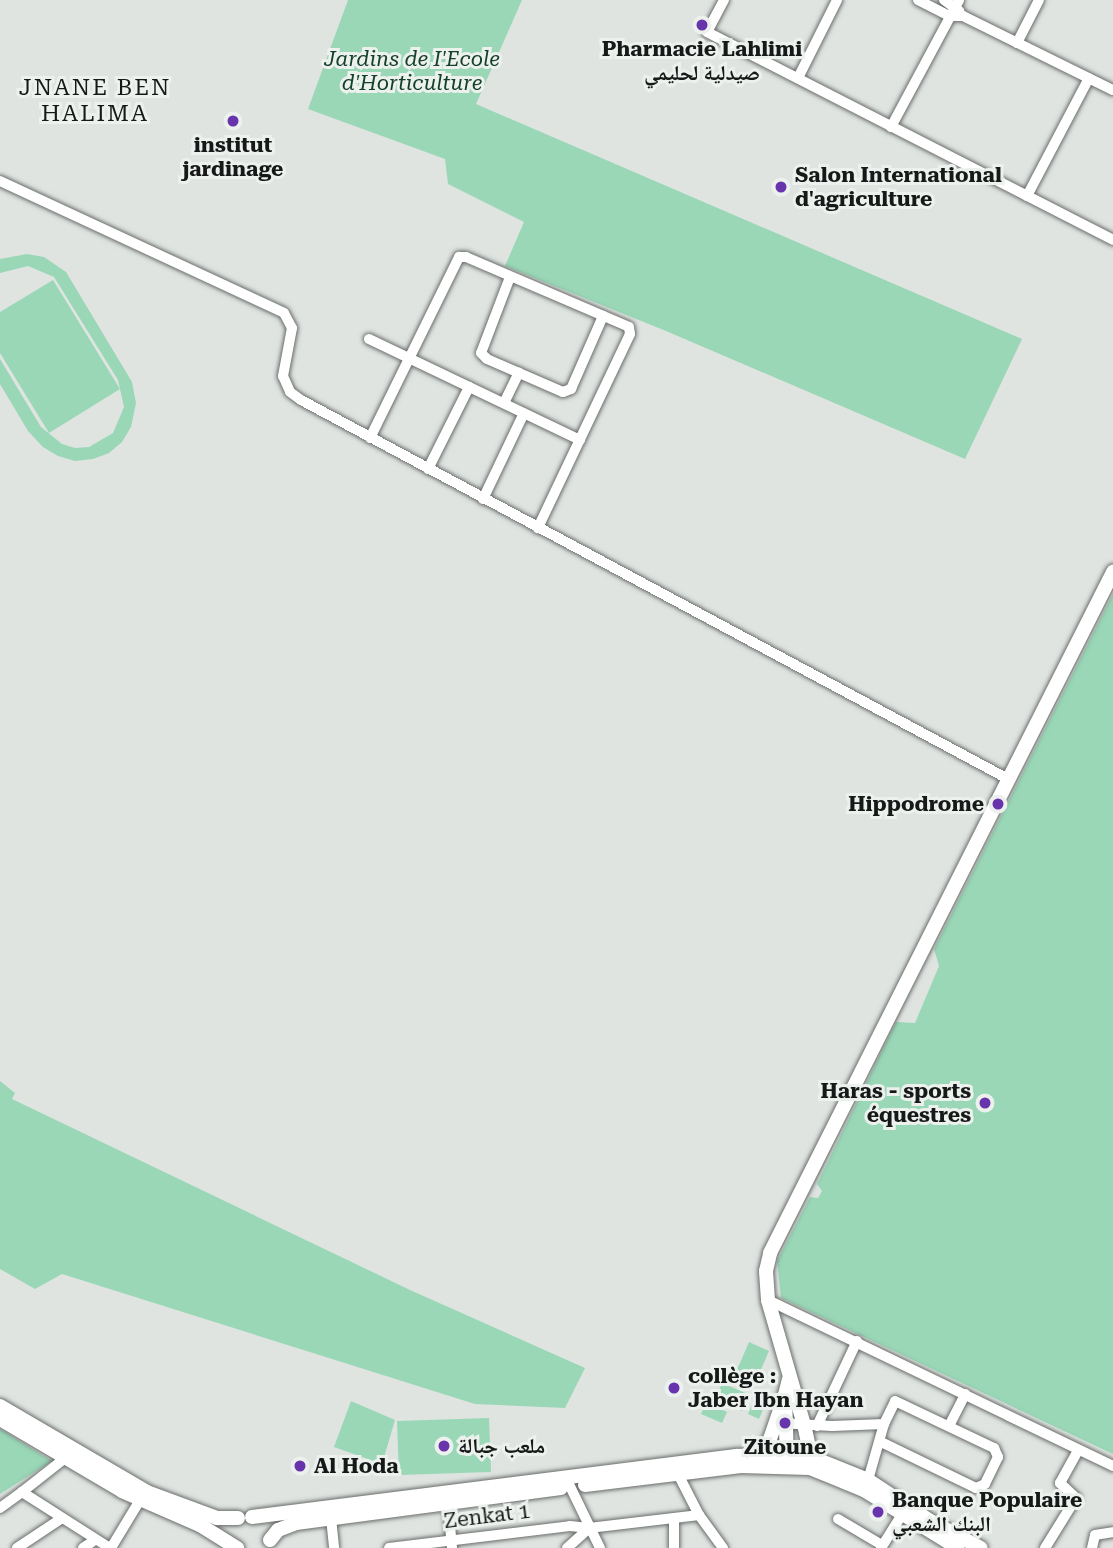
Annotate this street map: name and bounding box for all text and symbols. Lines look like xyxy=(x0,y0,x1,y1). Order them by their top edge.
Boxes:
marker: Pharmacie Lahlimi صيدلية لحليمي xyxy=(694,17,710,33)
place label: Pharmacie Lahlimi صيدلية لحليمي xyxy=(602,36,802,86)
park label: Jardins de I'Ecole d'Horticulture xyxy=(324,46,500,96)
district label: JNANE BEN HALIMA xyxy=(20,74,170,128)
marker: institut jardinage xyxy=(225,113,241,129)
place label: institut jardinage xyxy=(183,132,283,182)
place label: Salon International d'agriculture xyxy=(795,162,1002,212)
marker: Salon International d'agriculture xyxy=(773,179,789,195)
place label: Hippodrome xyxy=(848,791,984,817)
marker: Hippodrome xyxy=(990,796,1006,812)
place label: Haras - sports équestres xyxy=(820,1078,971,1128)
marker: Haras - sports équestres xyxy=(977,1095,993,1111)
place label: collège : Jaber Ibn Hayan xyxy=(688,1363,864,1413)
marker: collège : Jaber Ibn Hayan xyxy=(666,1380,682,1396)
marker: Zitoune xyxy=(777,1415,793,1431)
place label: ملعب جبالة xyxy=(458,1433,545,1459)
place label: Zitoune xyxy=(744,1434,826,1460)
marker: ملعب جبالة xyxy=(436,1438,452,1454)
place label: Al Hoda xyxy=(314,1453,399,1479)
marker: Al Hoda xyxy=(292,1458,308,1474)
place label: Banque Populaire البنك الشعبي xyxy=(892,1487,1082,1537)
street label: Zenkat 1 xyxy=(442,1498,532,1534)
marker: Banque Populaire البنك الشعبي xyxy=(870,1504,886,1520)

